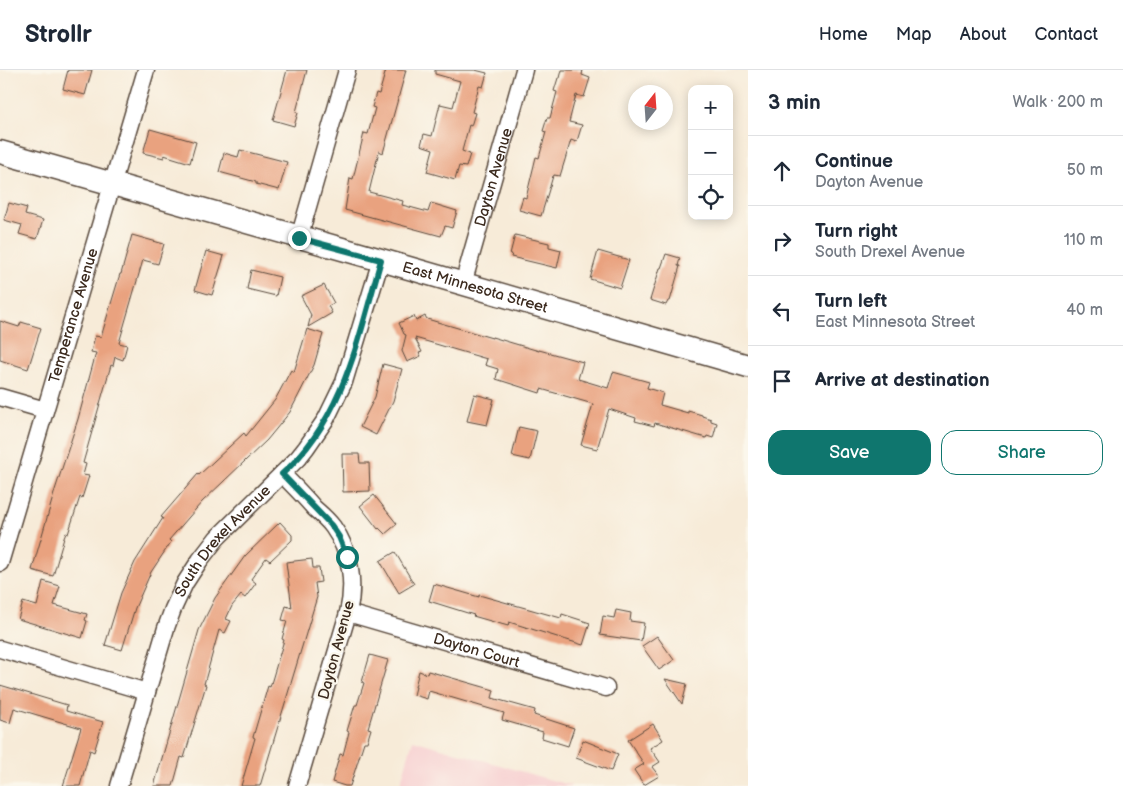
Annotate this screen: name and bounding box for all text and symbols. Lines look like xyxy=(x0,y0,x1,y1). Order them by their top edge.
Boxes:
text: Strollr xyxy=(25,20,92,49)
text: Home xyxy=(819,24,868,45)
text: Map xyxy=(896,24,932,45)
text: About xyxy=(960,24,1007,45)
text: Contact xyxy=(1035,24,1098,45)
north arrow xyxy=(628,85,673,130)
map controls xyxy=(688,85,733,220)
button: + xyxy=(688,85,733,130)
text: 3 min xyxy=(768,90,821,115)
text: Walk · 200 m xyxy=(1013,93,1103,112)
street label: Dayton Avenue xyxy=(471,126,517,229)
button: − xyxy=(688,130,733,175)
text: Continue xyxy=(815,150,893,173)
icon: ahead xyxy=(768,157,796,185)
text: 50 m xyxy=(1067,161,1103,180)
text: Dayton Avenue xyxy=(815,173,923,192)
button: locate xyxy=(688,175,733,220)
text: Turn right xyxy=(815,220,898,243)
route end xyxy=(288,227,311,250)
icon: right xyxy=(768,227,796,255)
text: 110 m xyxy=(1064,231,1103,250)
text: South Drexel Avenue xyxy=(815,243,965,262)
street label: Temperance Avenue xyxy=(45,246,103,385)
street label: East Minnesota Street xyxy=(400,258,550,318)
text: Turn left xyxy=(815,290,887,313)
icon: left xyxy=(768,297,796,325)
text: 40 m xyxy=(1066,301,1103,320)
text: East Minnesota Street xyxy=(815,313,975,332)
icon: arrive xyxy=(768,367,796,395)
text: Arrive at destination xyxy=(815,369,990,392)
button: Save xyxy=(768,430,931,475)
button: Share xyxy=(941,430,1103,475)
street label: South Drexel Avenue xyxy=(171,481,275,600)
route start xyxy=(336,546,359,569)
street label: Dayton Avenue xyxy=(314,599,359,702)
street label: Dayton Court xyxy=(431,629,522,673)

